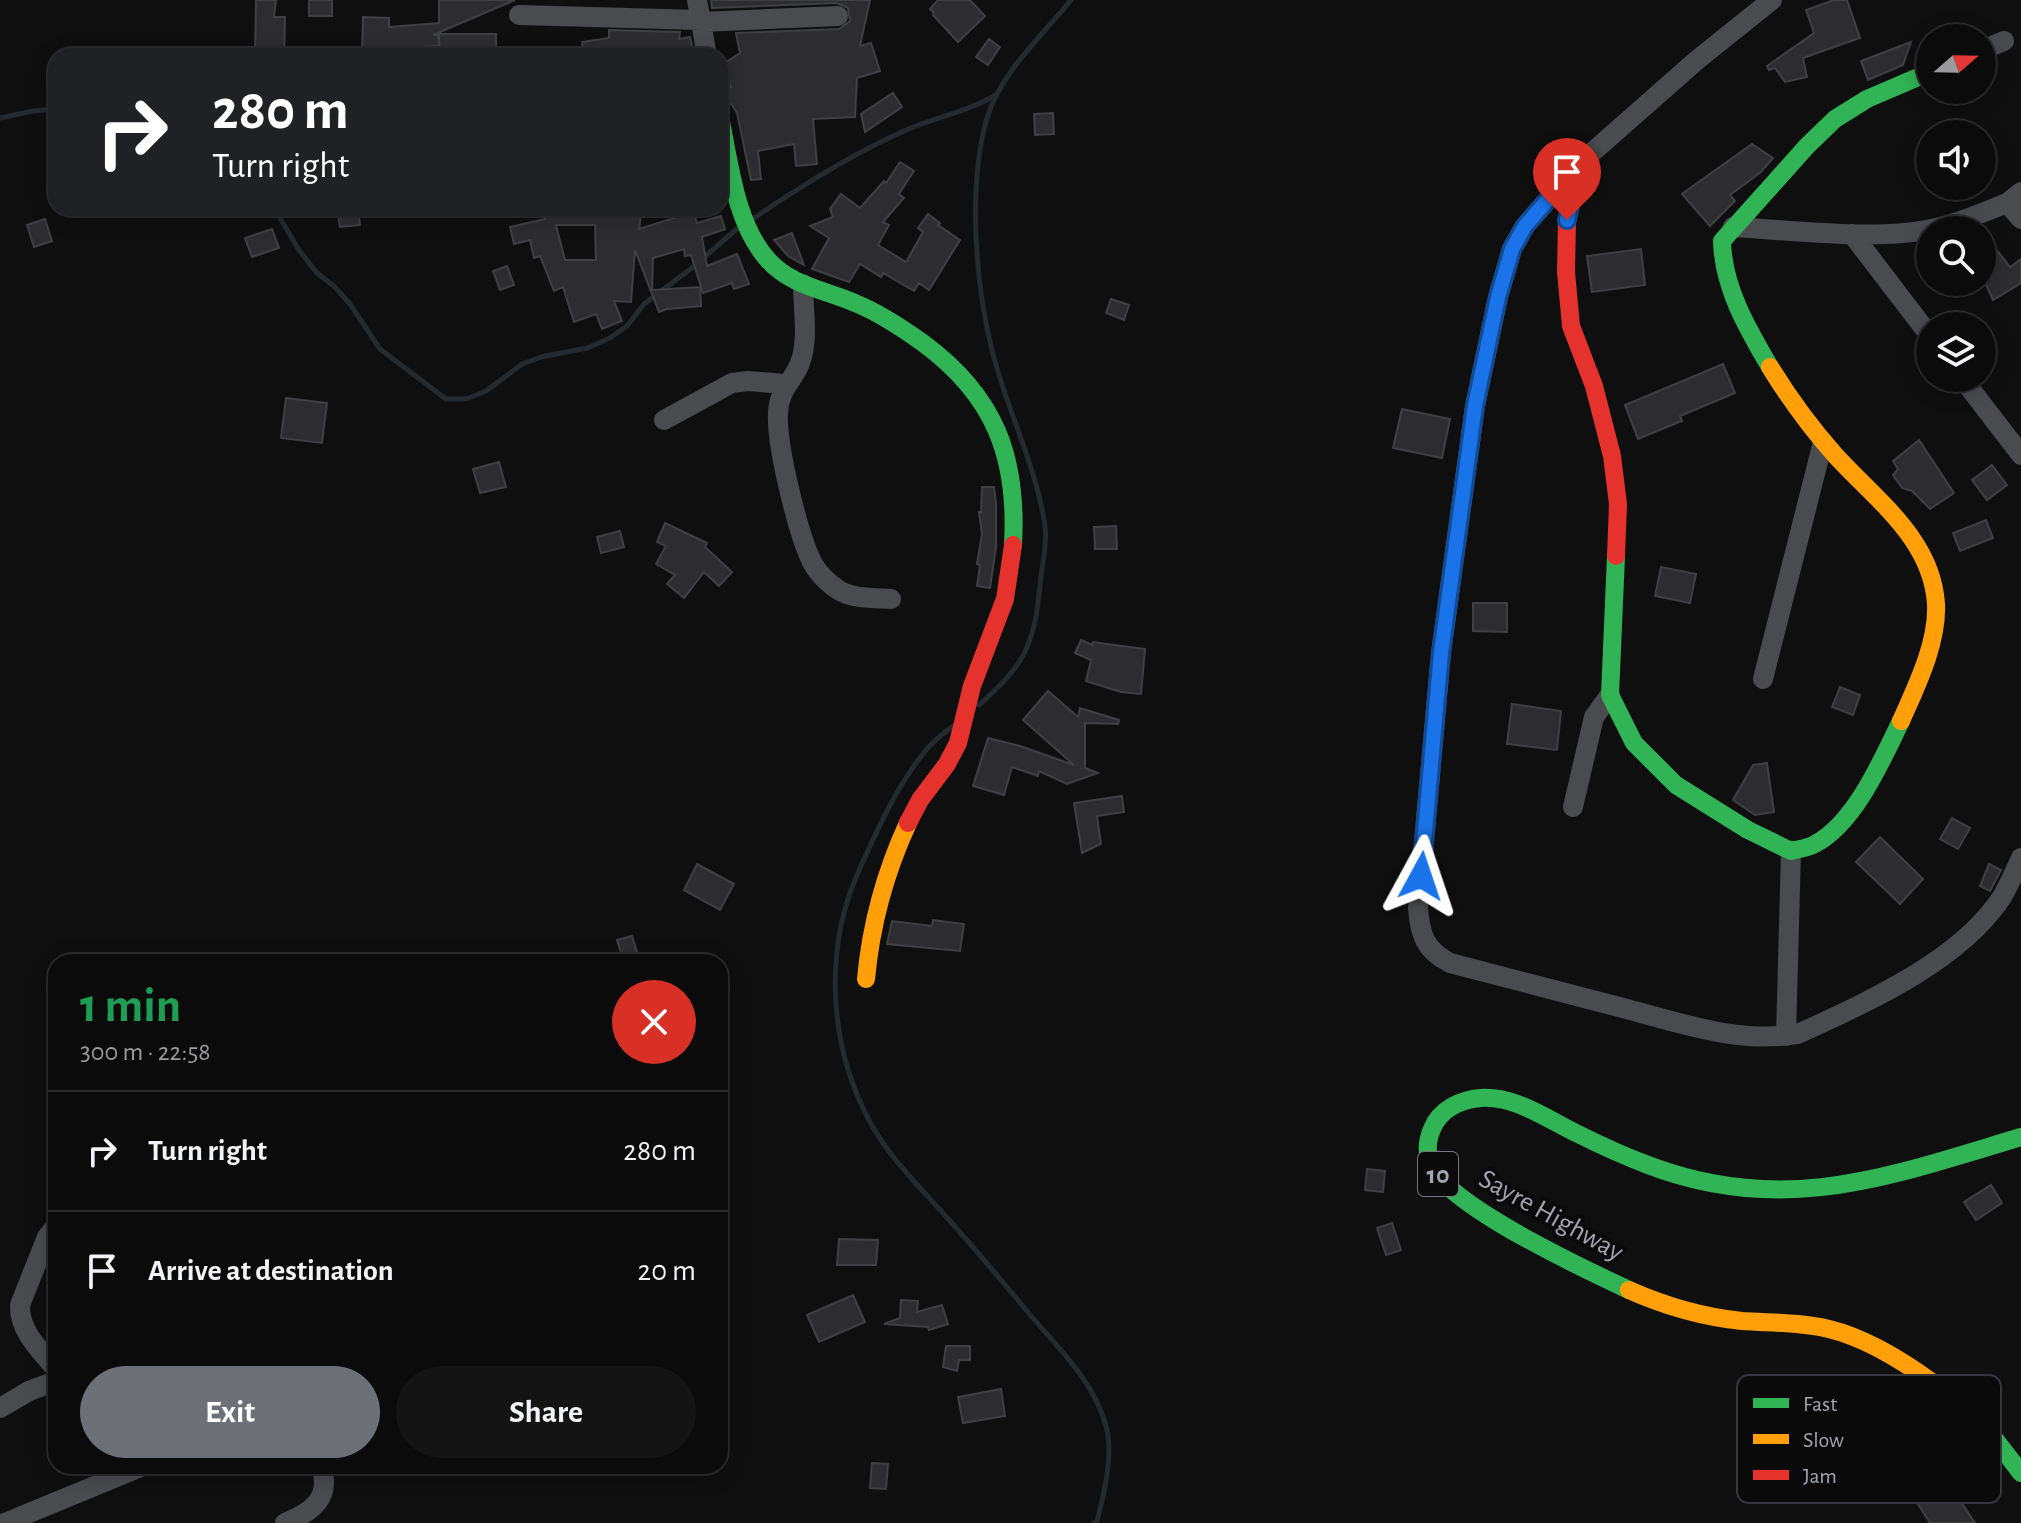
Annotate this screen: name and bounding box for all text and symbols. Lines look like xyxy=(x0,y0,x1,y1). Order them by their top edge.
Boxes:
north arrow xyxy=(1916,24,1996,104)
map controls xyxy=(1916,24,1996,392)
icon: right xyxy=(80,80,184,184)
text: 280 m xyxy=(212,83,349,139)
button: sound xyxy=(1916,120,1996,200)
pin xyxy=(1533,138,1601,220)
text: Turn right xyxy=(212,148,349,184)
icon: arrive xyxy=(1545,150,1589,194)
button: search xyxy=(1916,216,1996,296)
button: layers xyxy=(1916,312,1996,392)
position arrow xyxy=(1379,834,1463,918)
button: close xyxy=(612,980,696,1064)
text: 1 min xyxy=(80,983,181,1031)
text: 300 m · 22:58 xyxy=(80,1039,211,1065)
icon: right xyxy=(80,1129,124,1173)
text: Turn right xyxy=(148,1136,267,1166)
text: 280 m xyxy=(623,1136,696,1166)
road number: 10 xyxy=(1418,1152,1458,1196)
street label: Sayre Highway xyxy=(1474,1165,1628,1267)
icon: arrive xyxy=(80,1249,124,1293)
text: Arrive at destination xyxy=(148,1256,394,1286)
text: 20 m xyxy=(638,1256,696,1286)
button: Exit xyxy=(80,1366,380,1458)
button: Share xyxy=(396,1366,696,1458)
legend xyxy=(1737,1375,2001,1503)
text: Fast xyxy=(1803,1393,1837,1415)
text: Slow xyxy=(1803,1429,1844,1451)
text: Jam xyxy=(1803,1465,1837,1487)

